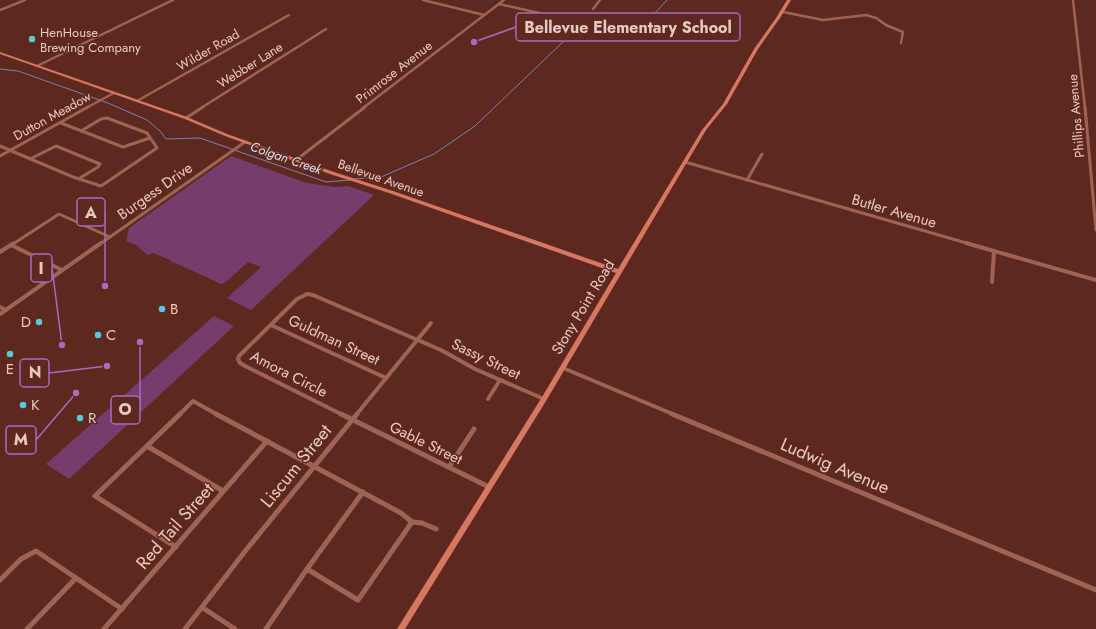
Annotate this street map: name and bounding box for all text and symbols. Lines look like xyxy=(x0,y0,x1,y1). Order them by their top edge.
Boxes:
callout: Bellevue Elementary School xyxy=(516,13,740,41)
text: Bellevue Elementary School xyxy=(524,16,732,39)
place label: HenHouse Brewing Company xyxy=(40,23,141,57)
street label: Wilder Road xyxy=(173,24,243,76)
marker: HenHouse Brewing Company xyxy=(27,34,37,44)
street label: Primrose Avenue xyxy=(352,36,437,108)
street label: Webber Lane xyxy=(214,37,287,93)
street label: Phillips Avenue xyxy=(1063,73,1089,159)
street label: Dutton Meadow xyxy=(10,87,95,145)
water label: Colgan Creek xyxy=(248,137,325,179)
street label: Bellevue Avenue xyxy=(335,154,427,202)
street label: Burgess Drive xyxy=(113,157,197,225)
street label: Butler Avenue xyxy=(849,188,939,234)
callout: A xyxy=(77,198,105,226)
text: A xyxy=(84,201,97,224)
callout: I xyxy=(31,254,52,282)
street label: Stony Point Road xyxy=(546,255,620,359)
text: I xyxy=(38,257,44,280)
place label: B xyxy=(170,298,178,320)
marker: B xyxy=(157,304,167,314)
street label: Guldman Street xyxy=(285,309,384,371)
place label: D xyxy=(21,311,31,333)
marker: D xyxy=(34,317,44,327)
place label: C xyxy=(106,324,116,346)
marker: C xyxy=(93,330,103,340)
street label: Sassy Street xyxy=(448,333,525,385)
street label: Amora Circle xyxy=(247,345,332,403)
marker: E xyxy=(5,349,15,359)
place label: E xyxy=(6,358,14,380)
callout: N xyxy=(20,359,49,387)
text: N xyxy=(29,361,41,384)
place label: K xyxy=(31,394,40,416)
callout: O xyxy=(111,396,140,424)
text: O xyxy=(118,398,132,421)
marker: K xyxy=(18,400,28,410)
place label: R xyxy=(88,407,97,429)
marker: R xyxy=(75,413,85,423)
street label: Gable Street xyxy=(386,416,467,470)
street label: Liscum Street xyxy=(254,418,338,513)
callout: M xyxy=(6,426,36,454)
text: M xyxy=(14,428,28,451)
street label: Ludwig Avenue xyxy=(776,431,894,501)
street label: Red Tail Street xyxy=(130,476,220,575)

